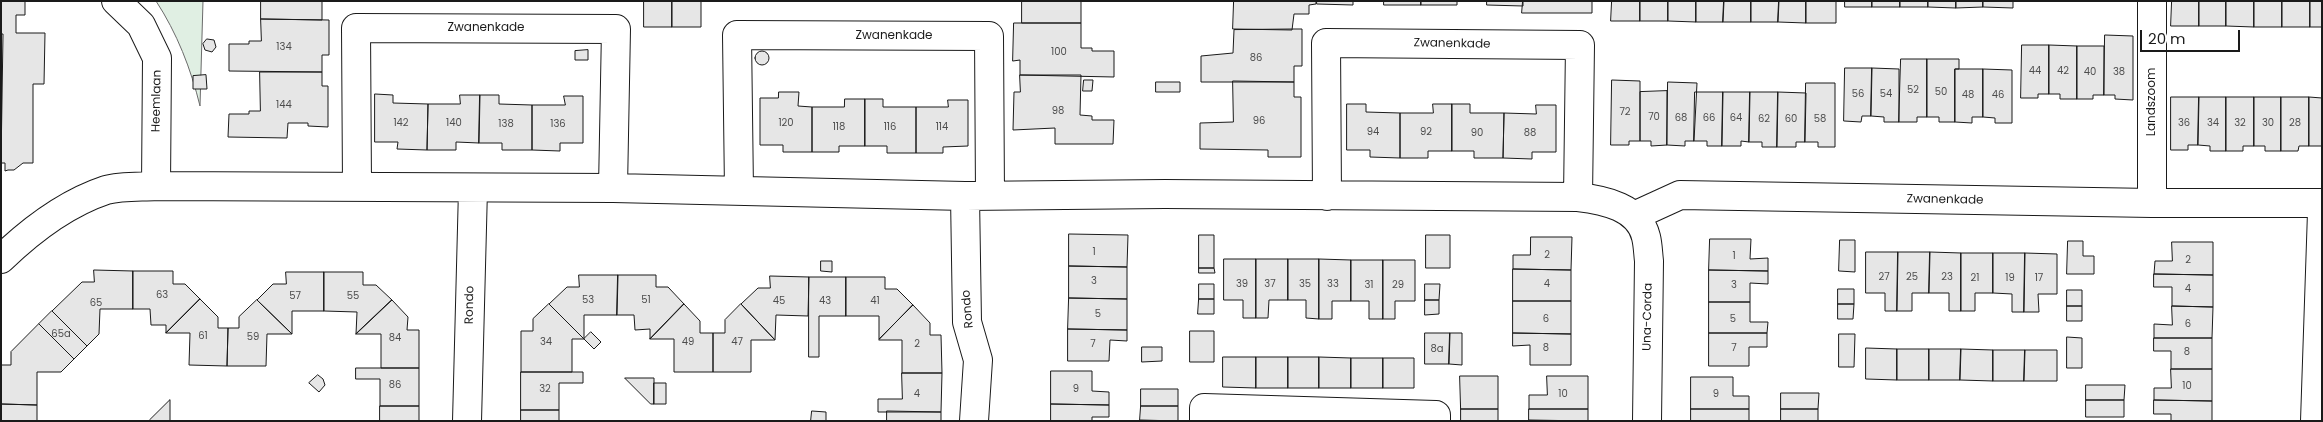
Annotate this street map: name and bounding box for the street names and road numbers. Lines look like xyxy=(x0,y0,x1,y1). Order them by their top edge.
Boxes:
street label: Zwanenkade xyxy=(447,21,525,35)
street label: Zwanenkade xyxy=(855,29,933,43)
street label: Zwanenkade xyxy=(1413,36,1491,52)
street label: Landszoom xyxy=(2145,68,2159,136)
street label: Heemlaan xyxy=(149,70,165,132)
street label: Zwanenkade xyxy=(1906,192,1984,208)
street label: Una-Corda xyxy=(1640,283,1656,351)
street label: Rondo xyxy=(462,286,478,324)
street label: Rondo xyxy=(959,289,977,329)

